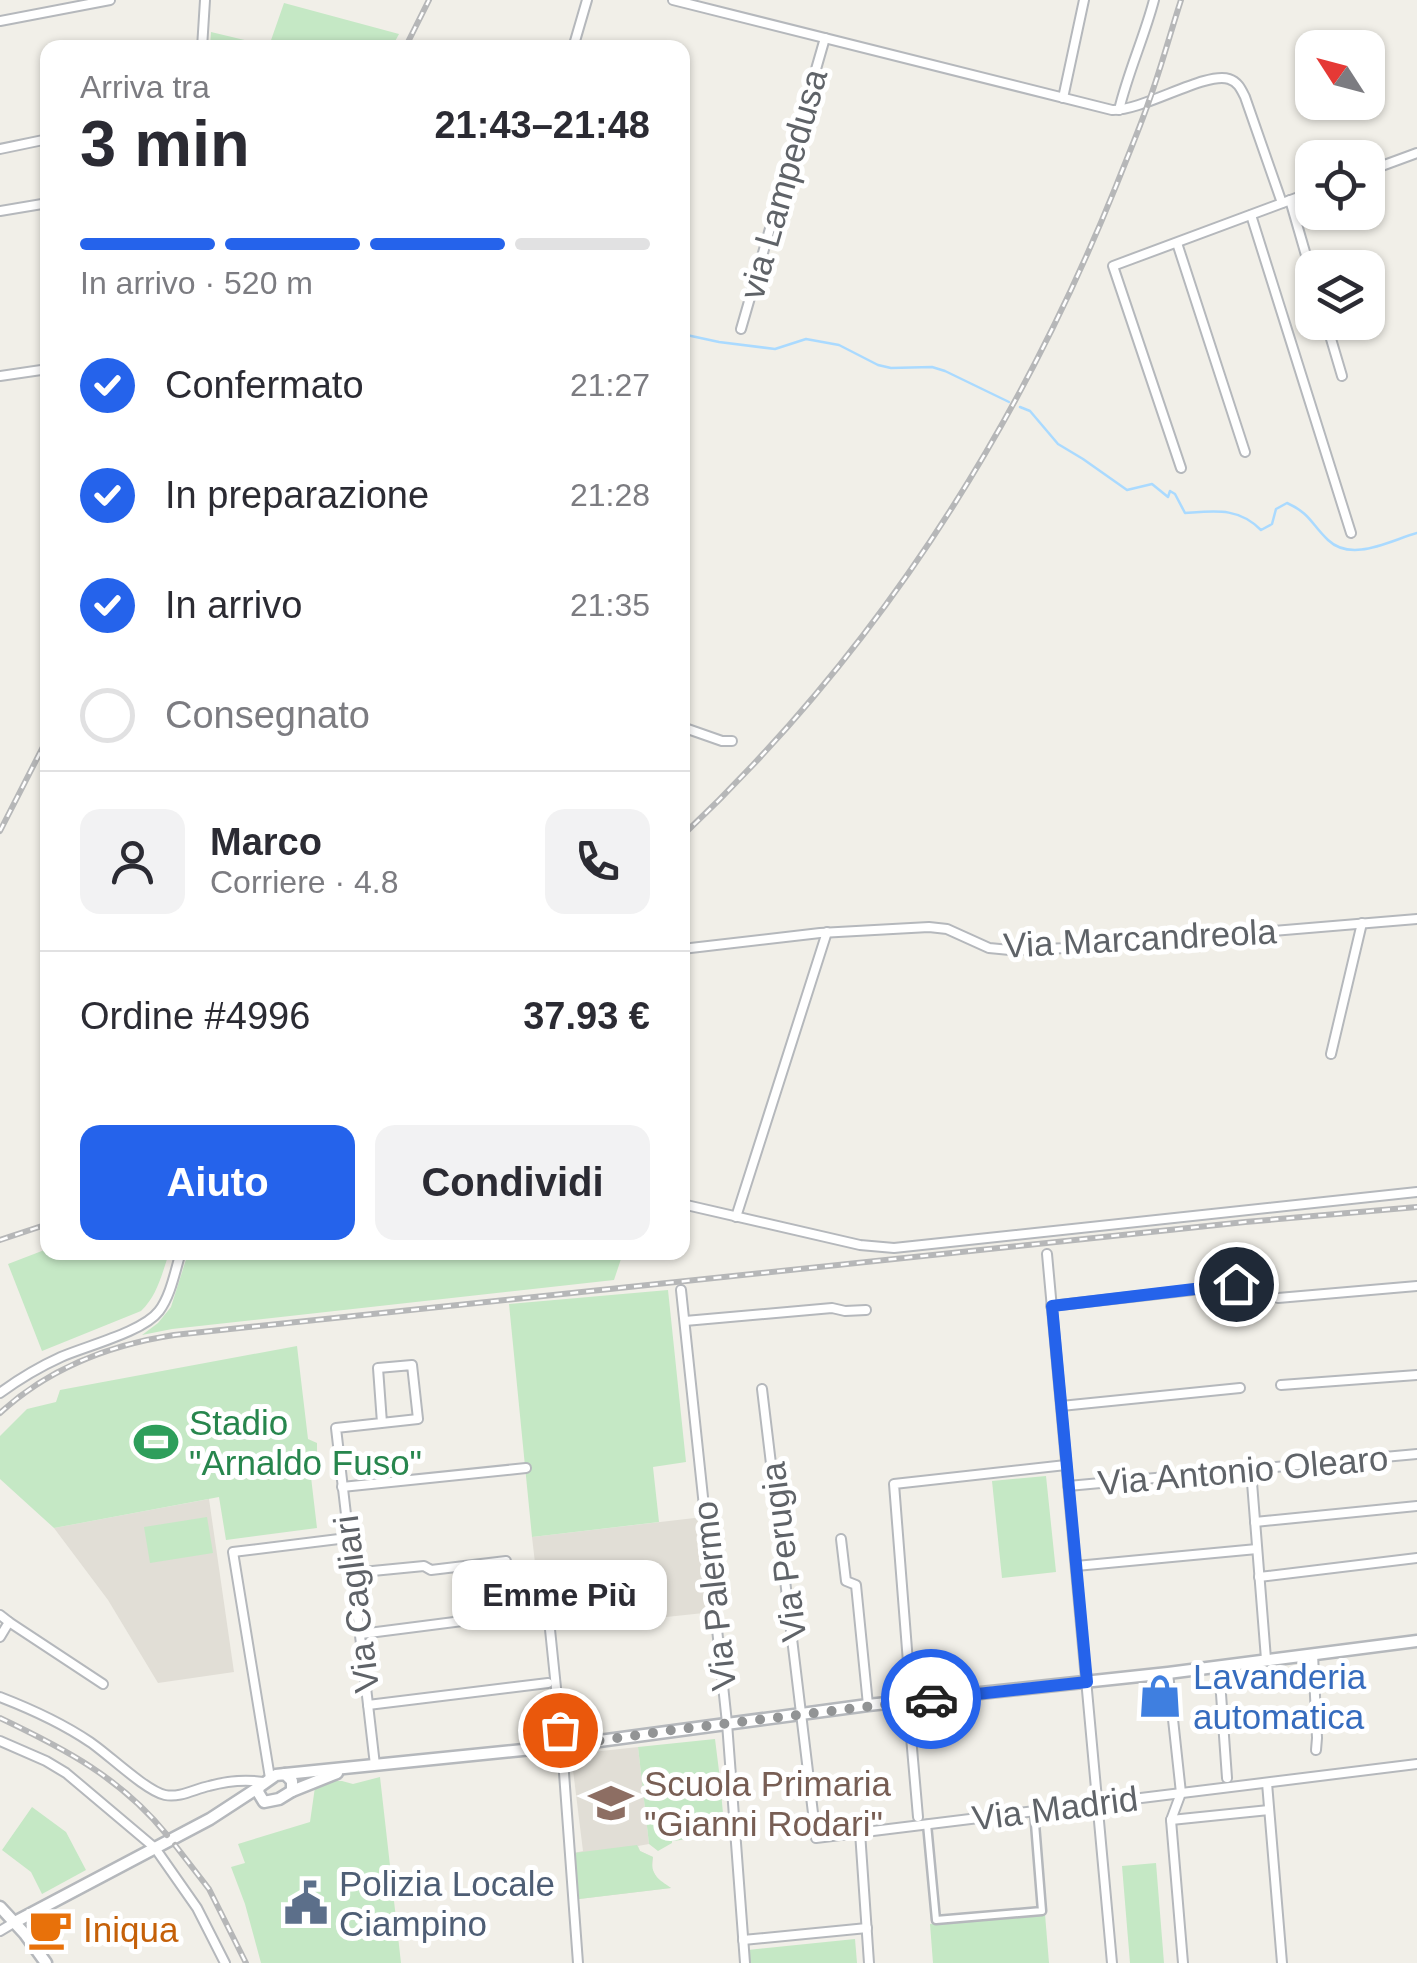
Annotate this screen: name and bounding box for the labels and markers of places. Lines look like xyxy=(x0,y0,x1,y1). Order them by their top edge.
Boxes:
pin xyxy=(1194,1242,1279,1327)
place label: Stadio "Arnaldo Fuso" xyxy=(189,1403,422,1482)
sports icon: Stadio "Arnaldo Fuso" xyxy=(132,1418,180,1466)
callout: Emme Più xyxy=(452,1560,668,1630)
place label: Lavanderia automatica xyxy=(1193,1657,1367,1736)
shop icon: Lavanderia automatica xyxy=(1136,1672,1184,1720)
pin xyxy=(518,1688,603,1773)
place label: Scuola Primaria "Gianni Rodari" xyxy=(644,1764,892,1843)
school or university icon: Scuola Primaria "Gianni Rodari" xyxy=(587,1779,635,1827)
place label: Polizia Locale Ciampino xyxy=(339,1864,555,1943)
public building icon: Polizia Locale Ciampino xyxy=(282,1879,330,1927)
cafe icon: Iniqua xyxy=(26,1905,74,1953)
place label: Iniqua xyxy=(83,1910,179,1949)

